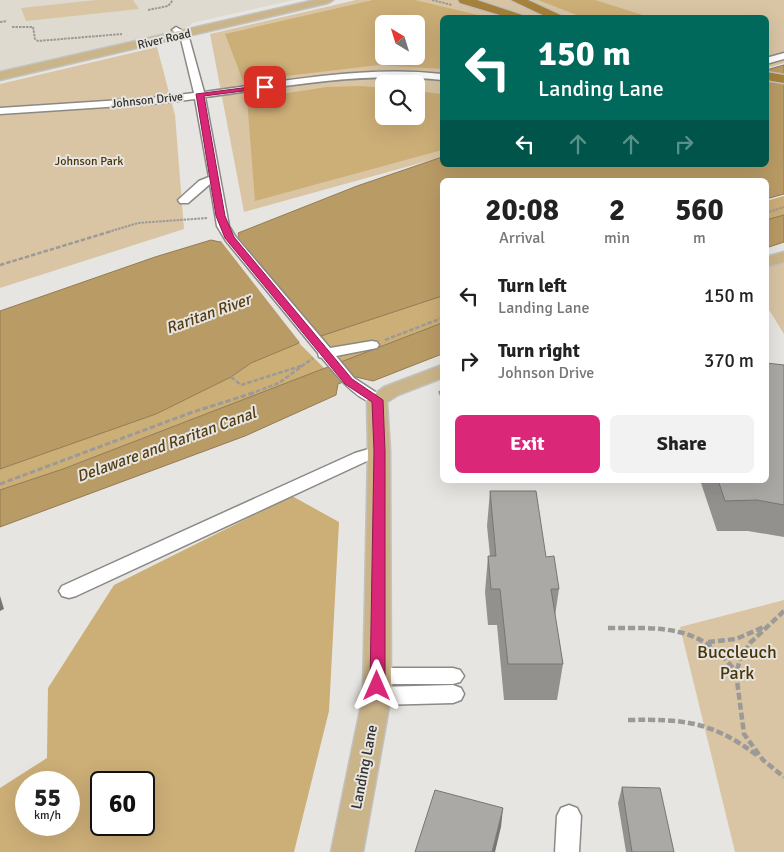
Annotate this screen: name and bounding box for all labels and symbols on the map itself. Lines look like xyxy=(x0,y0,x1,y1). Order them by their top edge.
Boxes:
north arrow xyxy=(375,15,425,65)
street label: River Road xyxy=(136,26,192,53)
pin xyxy=(244,66,286,108)
street label: Johnson Drive xyxy=(110,89,184,112)
park label: Johnson Park xyxy=(55,154,123,169)
water label: Raritan River xyxy=(163,289,255,339)
water label: Delaware and Raritan Canal xyxy=(74,403,260,487)
park label: Buccleuch Park xyxy=(697,641,777,684)
position arrow xyxy=(350,659,402,711)
street label: Landing Lane xyxy=(347,723,381,811)
speed limit sign: 60 xyxy=(90,771,155,836)

